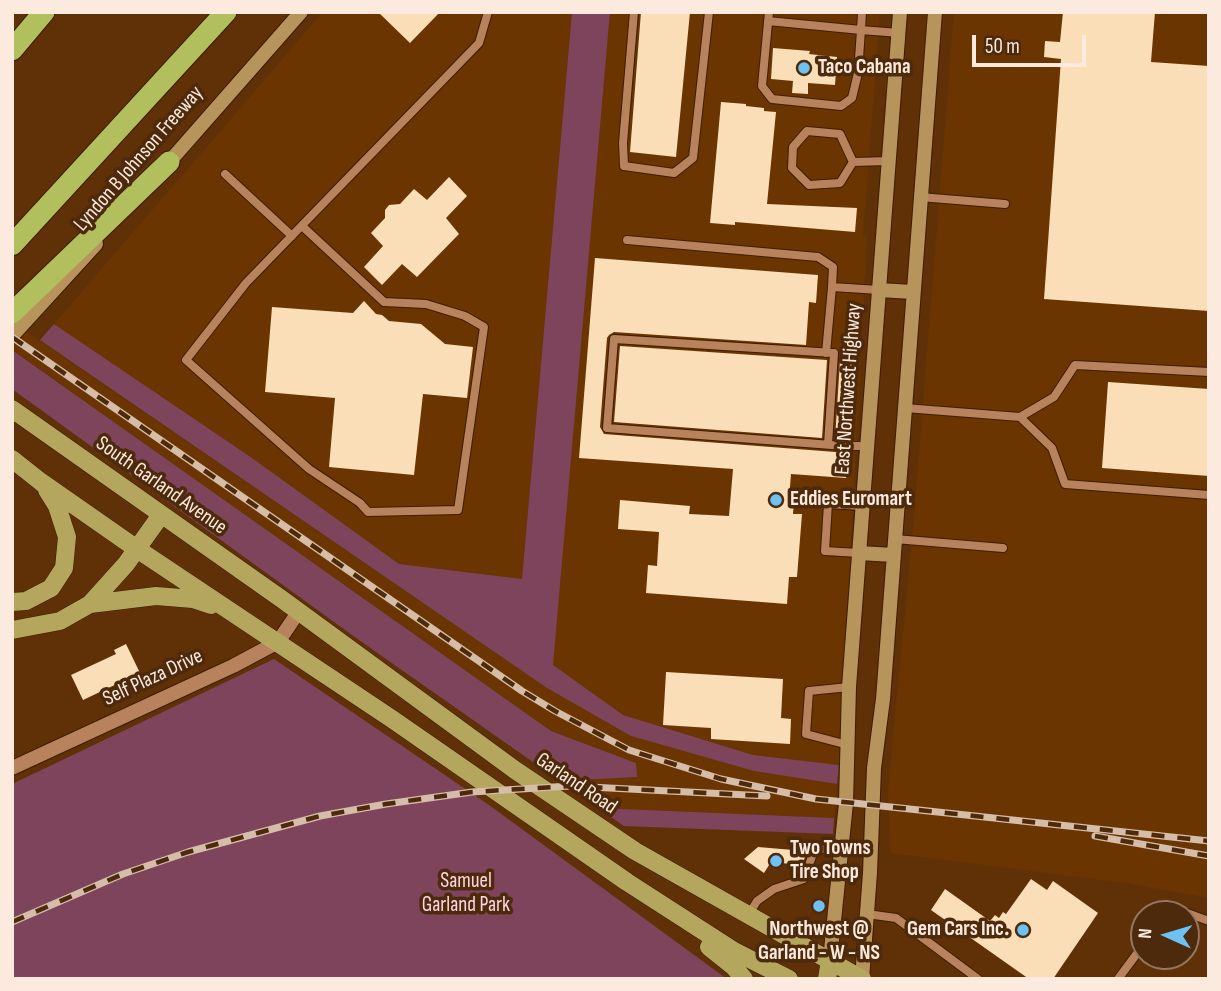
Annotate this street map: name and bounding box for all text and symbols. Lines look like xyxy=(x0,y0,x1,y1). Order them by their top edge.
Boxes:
scale bar xyxy=(976,21,1090,65)
text: 50 m xyxy=(985,34,1020,59)
place label: Taco Cabana xyxy=(818,55,910,81)
marker: Taco Cabana xyxy=(796,60,812,76)
street label: Lyndon B Johnson Freeway xyxy=(69,81,209,237)
street label: East Northwest Highway xyxy=(830,302,868,476)
street label: South Garland Avenue xyxy=(91,431,231,541)
place label: Eddies Euromart xyxy=(790,487,912,513)
marker: Eddies Euromart xyxy=(768,492,784,508)
street label: Self Plaza Drive xyxy=(99,644,207,712)
street label: Garland Road xyxy=(531,748,621,820)
place label: Two Towns Tire Shop xyxy=(790,836,870,886)
marker: Two Towns Tire Shop xyxy=(768,853,784,869)
park label: Samuel Garland Park xyxy=(422,869,510,919)
marker: Northwest @ Garland - W - NS xyxy=(811,898,827,914)
north arrow xyxy=(1130,900,1200,970)
place label: Northwest @ Garland - W - NS xyxy=(758,917,880,967)
place label: Gem Cars Inc. xyxy=(907,917,1009,943)
marker: Gem Cars Inc. xyxy=(1015,922,1031,938)
text: N xyxy=(1134,928,1157,940)

